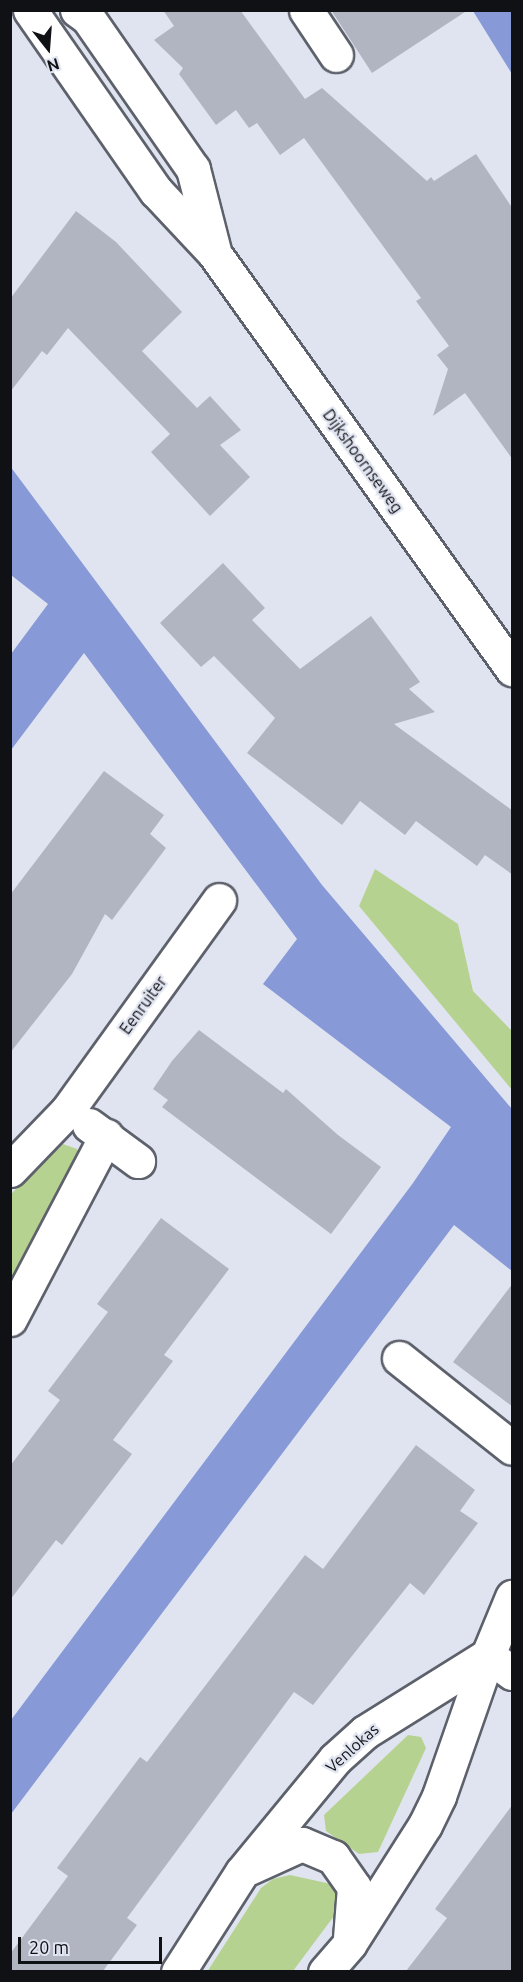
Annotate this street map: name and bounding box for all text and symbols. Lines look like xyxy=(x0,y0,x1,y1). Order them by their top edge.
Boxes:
north arrow xyxy=(18,18,78,78)
text: N xyxy=(45,55,62,76)
street label: Dijkshoornseweg xyxy=(319,405,407,517)
street label: Eenruiter xyxy=(115,972,171,1038)
street label: Venlokas xyxy=(322,1719,382,1777)
scale bar xyxy=(21,1925,165,1963)
text: 20 m xyxy=(29,1937,69,1957)

